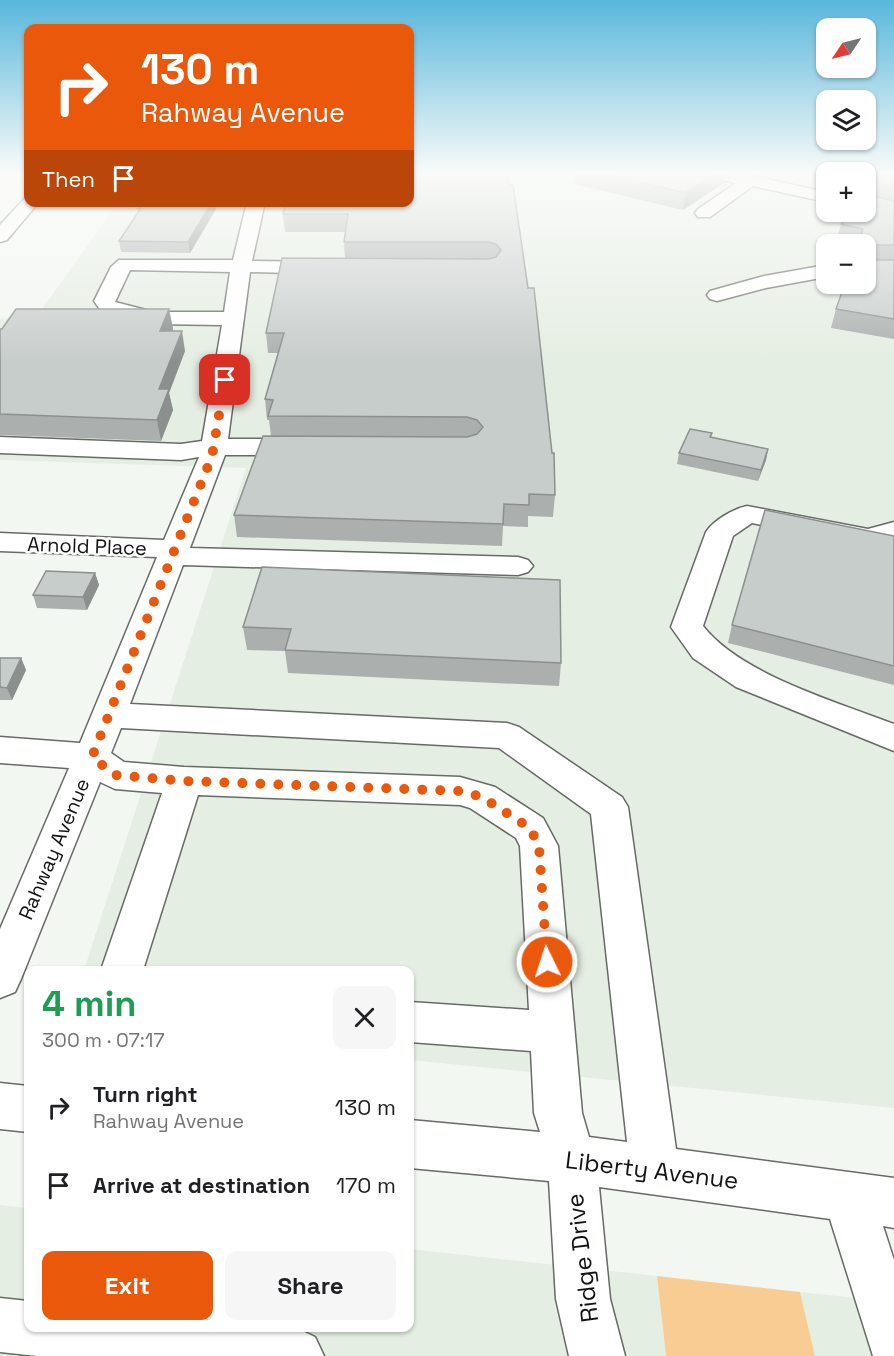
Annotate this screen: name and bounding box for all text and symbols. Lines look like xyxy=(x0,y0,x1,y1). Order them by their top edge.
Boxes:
north arrow xyxy=(816,18,876,78)
map controls xyxy=(816,18,876,294)
text: 130 m xyxy=(141,43,259,96)
icon: right xyxy=(42,48,120,126)
button: layers xyxy=(816,90,876,150)
text: Rahway Avenue xyxy=(141,95,345,130)
icon: arrive xyxy=(107,162,140,195)
button: + xyxy=(816,162,876,222)
text: Then xyxy=(42,165,95,193)
button: − xyxy=(816,234,876,294)
pin xyxy=(199,354,250,405)
icon: arrive xyxy=(208,363,241,396)
street label: Arnold Place xyxy=(27,531,147,561)
street label: Rahway Avenue xyxy=(13,774,95,924)
position arrow xyxy=(515,930,579,994)
text: 4 min xyxy=(42,981,137,1027)
button: close xyxy=(333,986,396,1049)
text: 300 m · 07:17 xyxy=(42,1027,165,1053)
text: Turn right xyxy=(93,1080,198,1108)
icon: right xyxy=(42,1091,75,1124)
text: 130 m xyxy=(335,1093,396,1121)
text: Rahway Avenue xyxy=(93,1108,244,1134)
street label: Liberty Avenue xyxy=(564,1144,740,1196)
icon: arrive xyxy=(42,1169,75,1202)
text: Arrive at destination xyxy=(93,1171,310,1199)
text: 170 m xyxy=(336,1171,396,1199)
street label: Ridge Drive xyxy=(559,1192,605,1324)
button: Exit xyxy=(42,1251,213,1320)
button: Share xyxy=(225,1251,396,1320)

